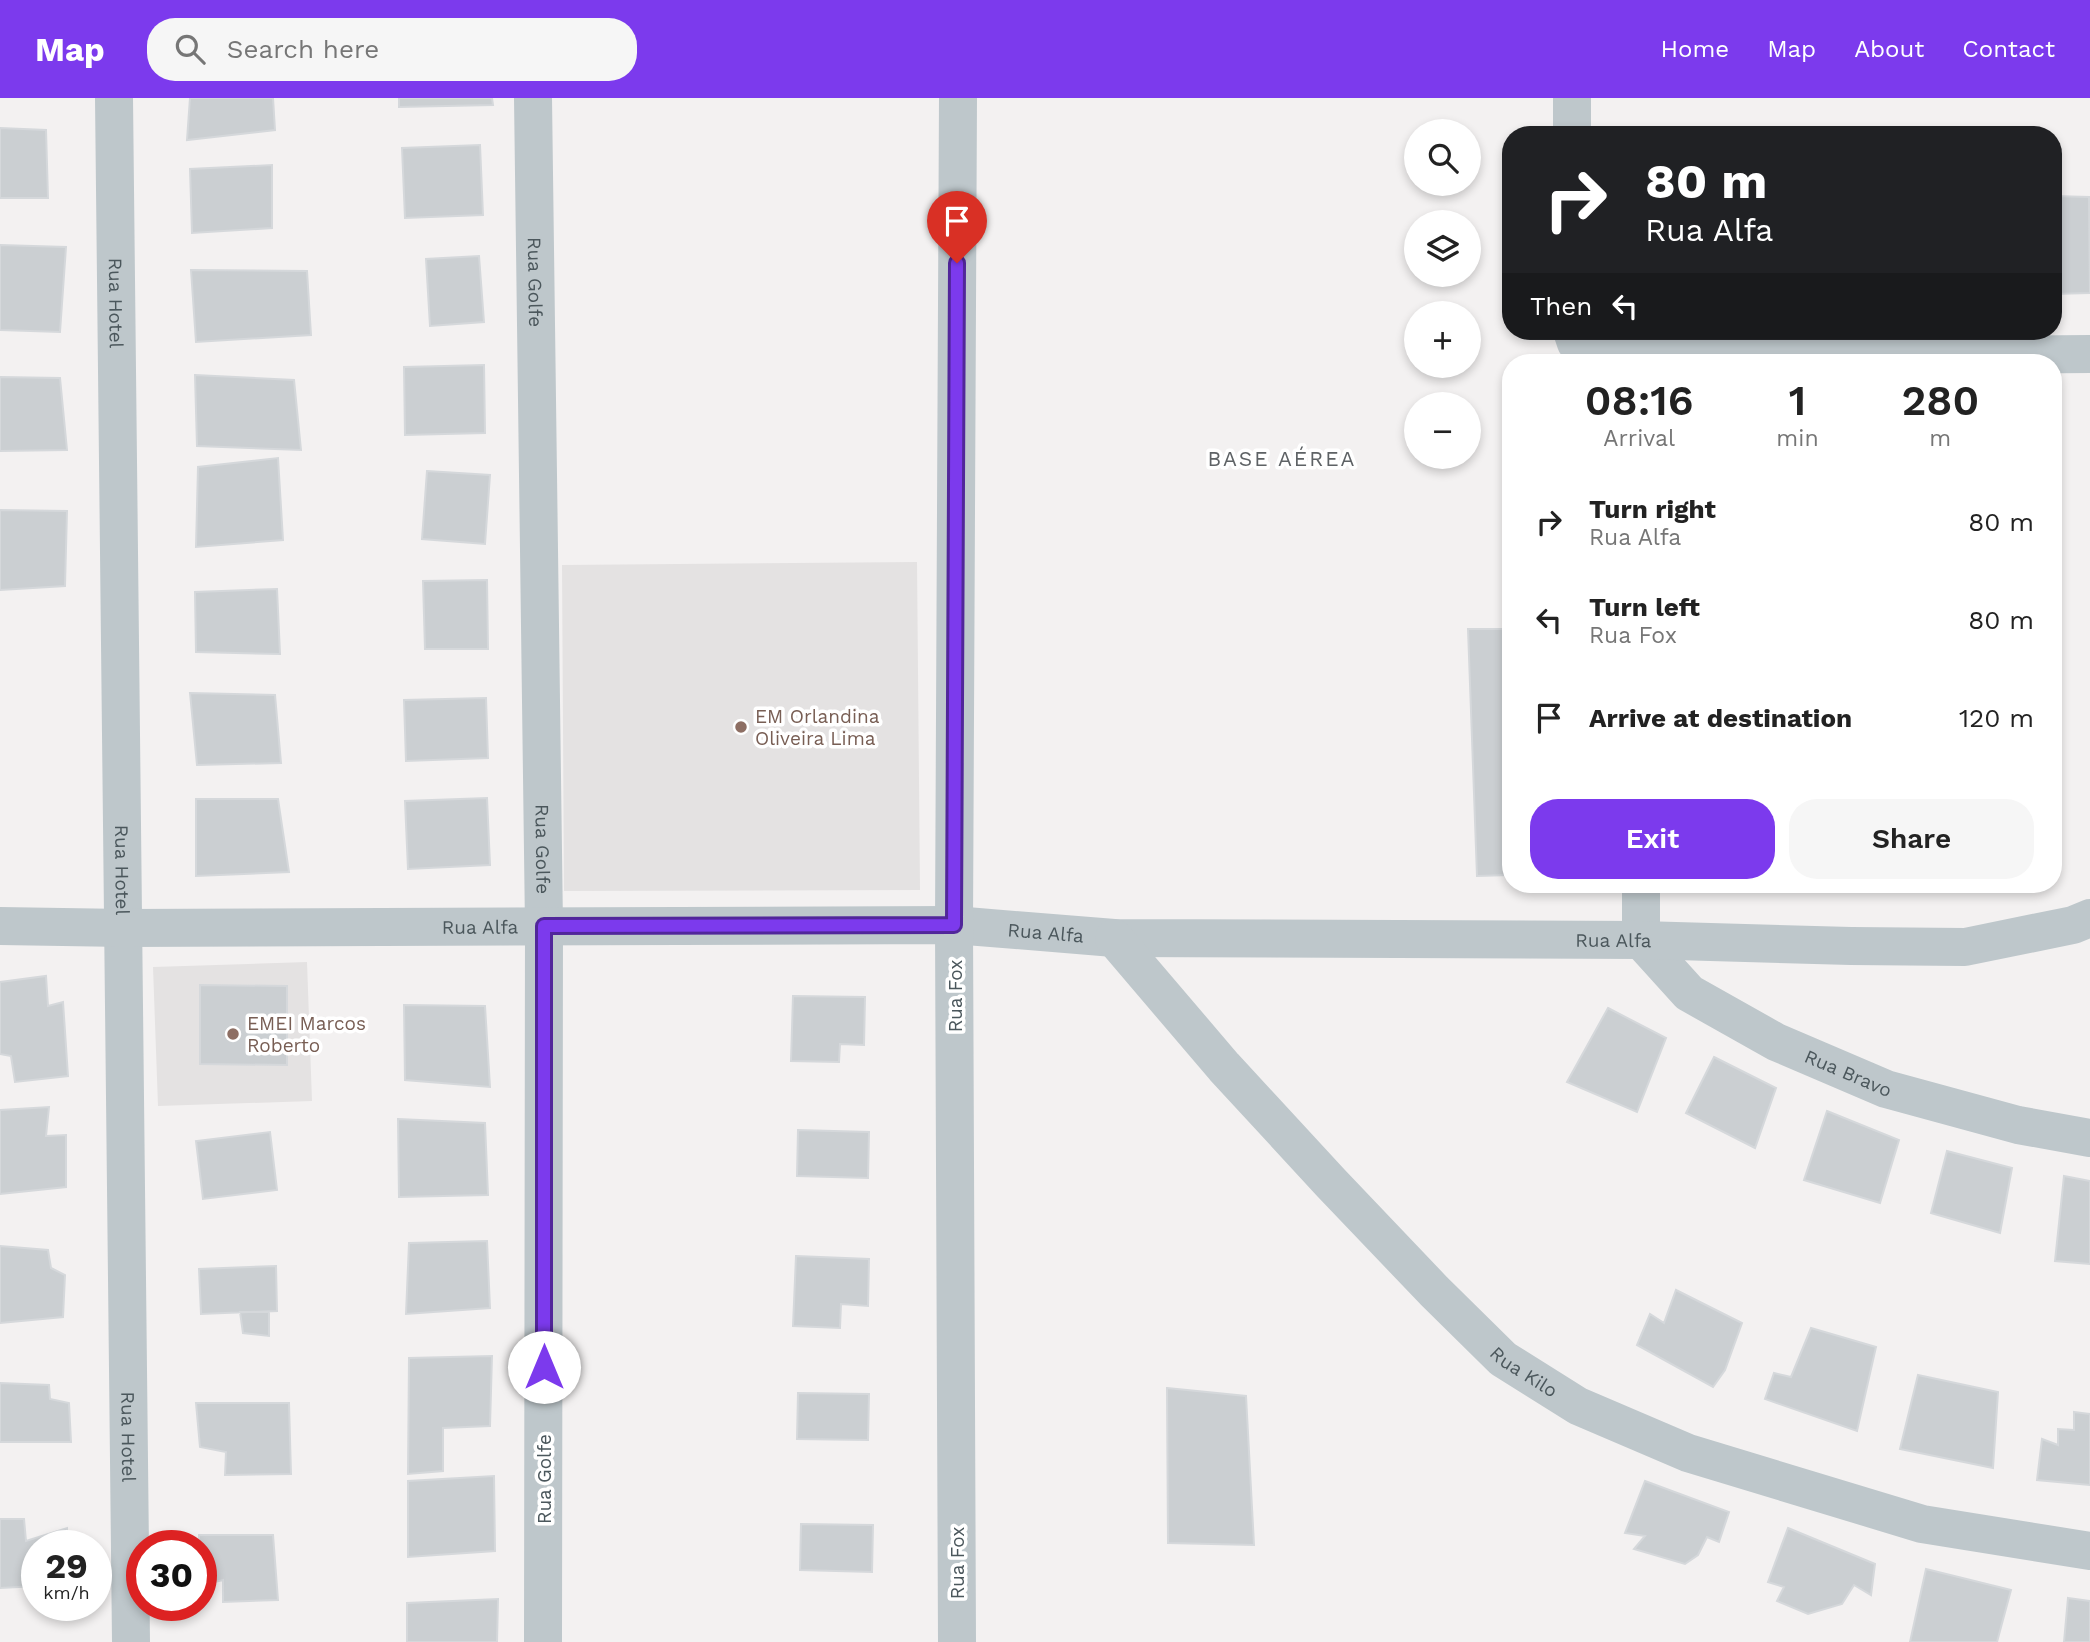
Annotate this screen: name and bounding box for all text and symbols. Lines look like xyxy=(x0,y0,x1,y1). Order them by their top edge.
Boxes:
search box xyxy=(147,18,637,81)
text: Map xyxy=(35,30,105,69)
icon: search xyxy=(171,30,209,68)
text: Search here xyxy=(227,34,379,64)
text: Home xyxy=(1661,35,1729,63)
text: Map xyxy=(1767,35,1816,63)
text: About xyxy=(1854,35,1924,63)
text: Contact xyxy=(1962,35,2055,63)
map controls xyxy=(1404,119,1481,469)
button: search xyxy=(1404,119,1481,196)
text: 80 m xyxy=(1645,152,1767,210)
icon: right xyxy=(1530,154,1621,245)
pin xyxy=(927,191,987,263)
icon: arrive xyxy=(938,202,976,240)
button: layers xyxy=(1404,210,1481,287)
text: Rua Alfa xyxy=(1645,211,1773,249)
street label: Rua Golfe xyxy=(523,237,548,327)
street label: Rua Hotel xyxy=(104,257,128,349)
icon: left xyxy=(1606,287,1644,325)
text: Then xyxy=(1530,291,1592,321)
button: + xyxy=(1404,301,1481,378)
text: 08:16 xyxy=(1585,376,1694,425)
text: 1 xyxy=(1789,376,1806,425)
text: 280 xyxy=(1901,376,1979,425)
button: − xyxy=(1404,392,1481,469)
text: Arrival xyxy=(1603,425,1675,452)
text: min xyxy=(1776,425,1819,452)
text: m xyxy=(1929,425,1951,452)
district label: BASE AÉREA xyxy=(1208,446,1356,471)
text: Turn right xyxy=(1589,494,1716,524)
icon: right xyxy=(1530,503,1568,541)
text: 80 m xyxy=(1968,507,2034,537)
text: Rua Alfa xyxy=(1589,524,1681,551)
text: Turn left xyxy=(1589,592,1700,622)
icon: left xyxy=(1530,601,1568,639)
text: 80 m xyxy=(1968,605,2034,635)
text: Rua Fox xyxy=(1589,622,1677,649)
icon: arrive xyxy=(1530,699,1568,737)
text: Arrive at destination xyxy=(1589,703,1852,733)
text: 120 m xyxy=(1959,703,2034,733)
place label: EM Orlandina Oliveira Lima xyxy=(755,705,880,750)
marker: EM Orlandina Oliveira Lima xyxy=(733,719,749,735)
button: Exit xyxy=(1530,799,1775,879)
button: Share xyxy=(1789,799,2034,879)
street label: Rua Golfe xyxy=(531,804,555,894)
street label: Rua Hotel xyxy=(111,824,135,916)
street label: Rua Alfa xyxy=(442,915,518,938)
street label: Rua Alfa xyxy=(1007,918,1085,947)
street label: Rua Alfa xyxy=(1575,928,1652,952)
street label: Rua Fox xyxy=(944,960,967,1032)
place label: EMEI Marcos Roberto xyxy=(247,1012,366,1057)
marker: EMEI Marcos Roberto xyxy=(225,1026,241,1042)
street label: Rua Bravo xyxy=(1801,1044,1895,1102)
position arrow xyxy=(507,1330,581,1404)
street label: Rua Kilo xyxy=(1485,1341,1562,1402)
street label: Rua Hotel xyxy=(117,1391,141,1483)
street label: Rua Golfe xyxy=(533,1434,556,1524)
street label: Rua Fox xyxy=(946,1527,969,1599)
speed limit sign: 30 xyxy=(126,1530,217,1621)
text: 29 xyxy=(45,1545,88,1587)
text: km/h xyxy=(43,1582,90,1603)

